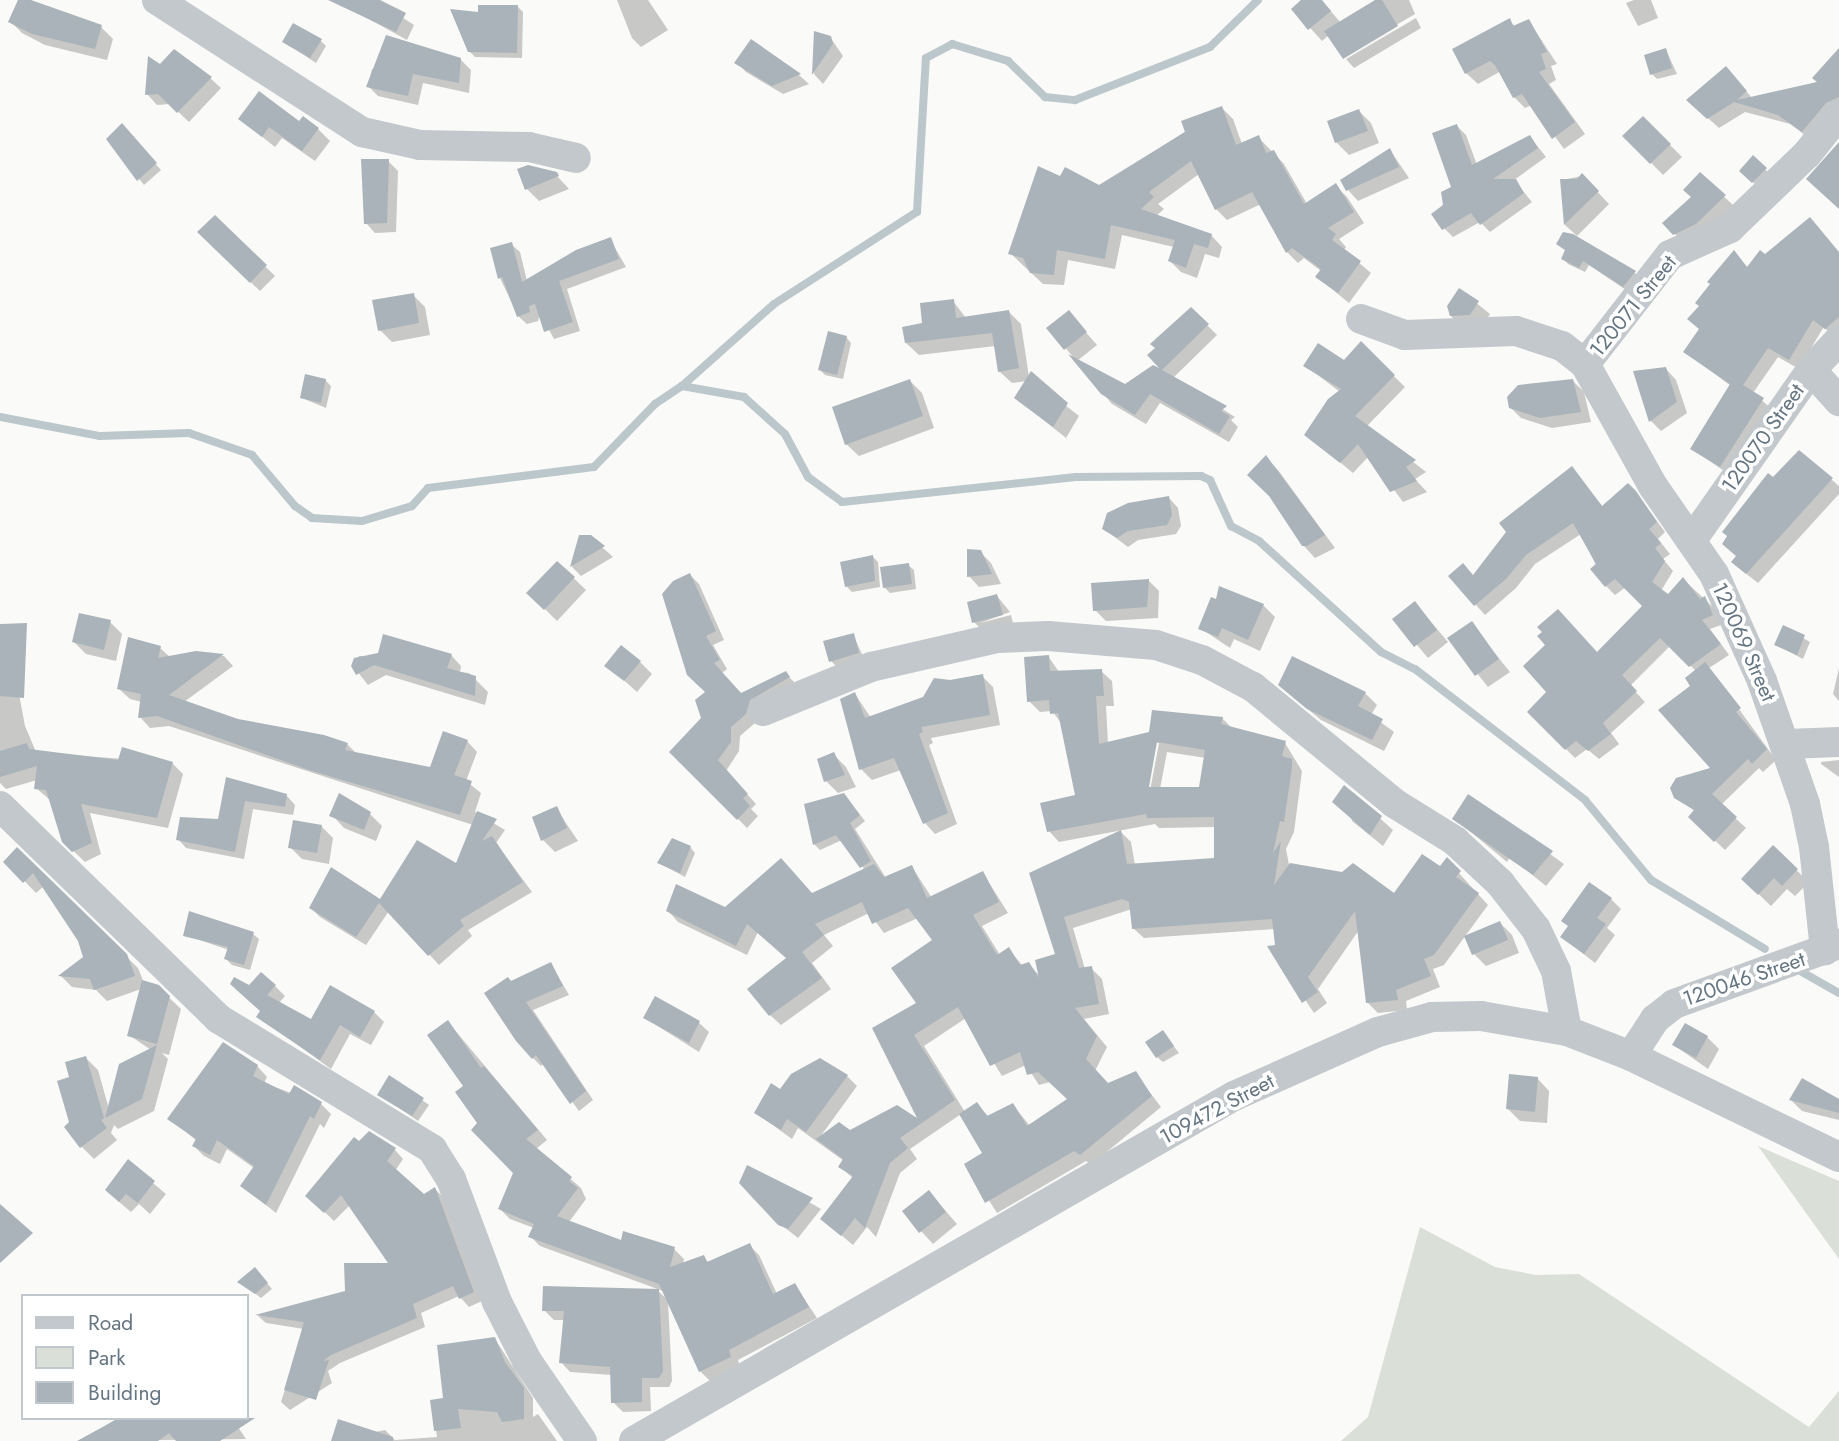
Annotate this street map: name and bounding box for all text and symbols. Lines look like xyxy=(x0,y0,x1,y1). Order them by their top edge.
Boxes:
street label: 120071 Street xyxy=(1584,250,1682,362)
street label: 120070 Street xyxy=(1716,379,1810,497)
street label: 120069 Street xyxy=(1707,579,1781,705)
street label: 120046 Street xyxy=(1680,946,1808,1012)
street label: 109472 Street xyxy=(1156,1068,1278,1150)
legend xyxy=(21,1294,248,1420)
text: Road xyxy=(88,1308,133,1338)
text: Park xyxy=(88,1343,125,1373)
text: Building xyxy=(88,1378,161,1408)

